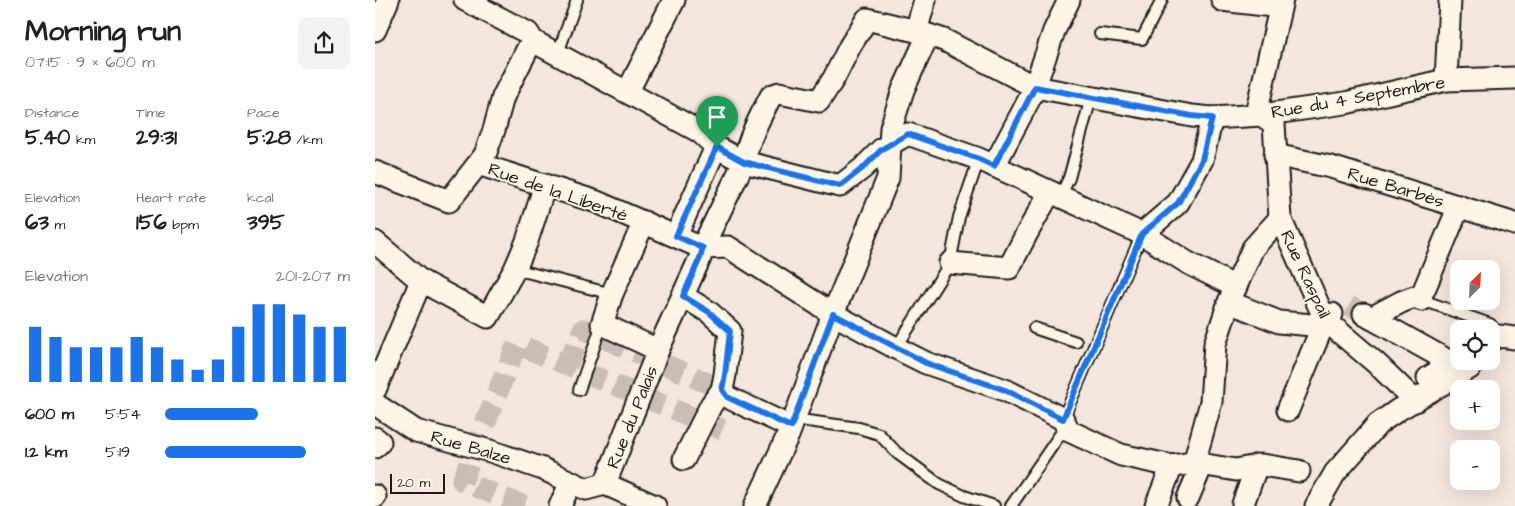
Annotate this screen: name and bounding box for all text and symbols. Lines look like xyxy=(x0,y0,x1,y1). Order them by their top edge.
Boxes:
text: Morning run xyxy=(25,12,181,51)
button: share xyxy=(298,17,350,69)
text: 07:15 · 9 × 600 m xyxy=(25,51,155,73)
street label: Rue du 4 Septembre xyxy=(1269,70,1447,125)
pin xyxy=(696,96,738,147)
text: Distance xyxy=(25,103,79,123)
text: Time xyxy=(136,103,165,123)
text: Pace xyxy=(247,103,279,123)
icon: arrive xyxy=(703,103,731,131)
text: 5.40 xyxy=(25,123,70,152)
text: 29:31 xyxy=(136,123,177,152)
text: 5:28 xyxy=(247,123,291,152)
text: km xyxy=(70,130,95,150)
text: /km xyxy=(291,130,323,150)
street label: Rue de la Liberté xyxy=(485,157,631,228)
street label: Rue Barbès xyxy=(1345,161,1447,214)
text: Elevation xyxy=(25,188,80,208)
text: Heart rate xyxy=(136,188,206,208)
text: kcal xyxy=(247,188,274,208)
text: 63 xyxy=(25,208,49,237)
text: 156 xyxy=(136,208,167,237)
text: 395 xyxy=(247,208,285,237)
text: m xyxy=(49,215,65,235)
text: bpm xyxy=(167,215,199,235)
street label: Rue Raspail xyxy=(1274,226,1337,323)
north arrow xyxy=(1450,260,1500,310)
map controls xyxy=(1450,260,1500,490)
text: Elevation xyxy=(25,265,88,287)
text: 201–207 m xyxy=(276,265,350,287)
button: locate xyxy=(1450,320,1500,370)
street label: Rue du Palais xyxy=(600,362,664,472)
button: + xyxy=(1450,380,1500,430)
text: 600 m xyxy=(25,403,74,425)
text: 5:54 xyxy=(105,403,141,425)
street label: Rue Balze xyxy=(428,424,514,471)
button: − xyxy=(1450,440,1500,490)
text: 1.2 km xyxy=(25,441,67,463)
text: 5:19 xyxy=(105,441,130,463)
scale bar xyxy=(390,471,445,494)
text: 20 m xyxy=(397,473,430,493)

